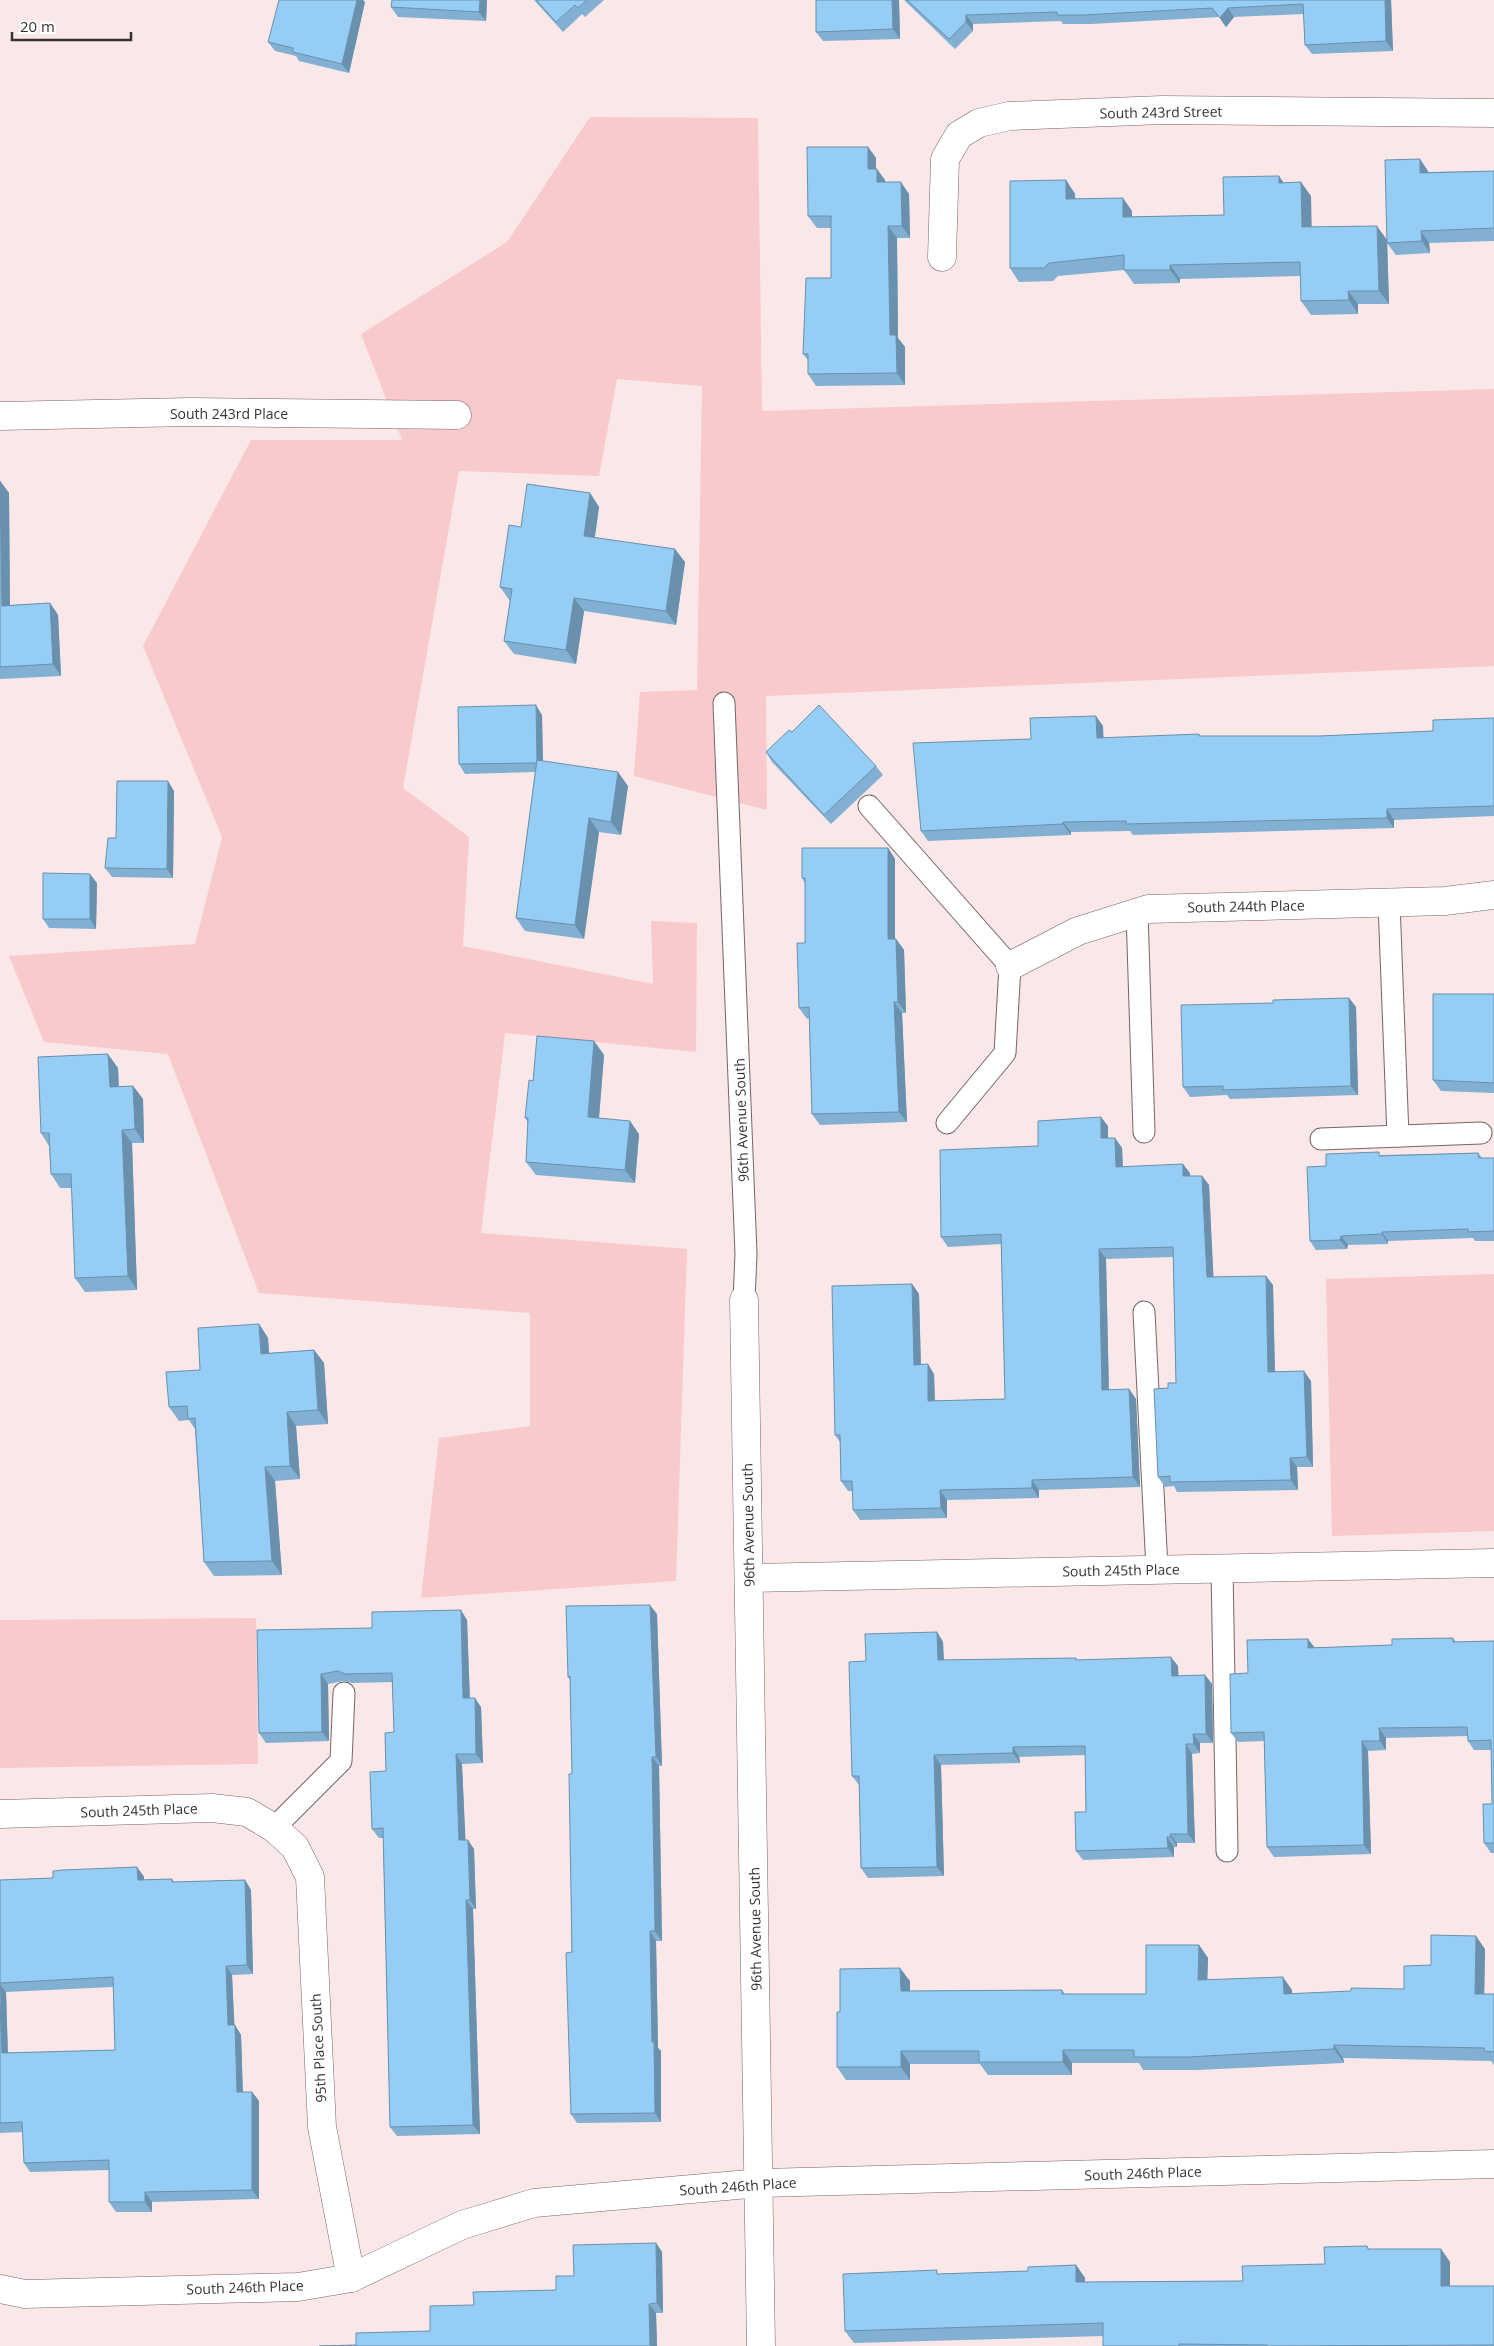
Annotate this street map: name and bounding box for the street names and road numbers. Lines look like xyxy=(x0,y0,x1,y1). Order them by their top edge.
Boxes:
street label: South 243rd Street xyxy=(1099,101,1223,123)
street label: South 243rd Place xyxy=(170,404,288,423)
street label: South 244th Place xyxy=(1187,895,1305,917)
street label: 96th Avenue South xyxy=(729,1058,753,1182)
street label: 96th Avenue South xyxy=(737,1463,759,1587)
street label: South 245th Place xyxy=(1062,1559,1180,1581)
street label: South 245th Place xyxy=(80,1798,198,1822)
street label: 96th Avenue South xyxy=(744,1867,766,1991)
street label: 95th Place South xyxy=(306,1993,330,2103)
street label: South 246th Place xyxy=(1084,2161,1202,2185)
street label: South 246th Place xyxy=(679,2172,797,2200)
street label: South 246th Place xyxy=(186,2275,304,2299)

